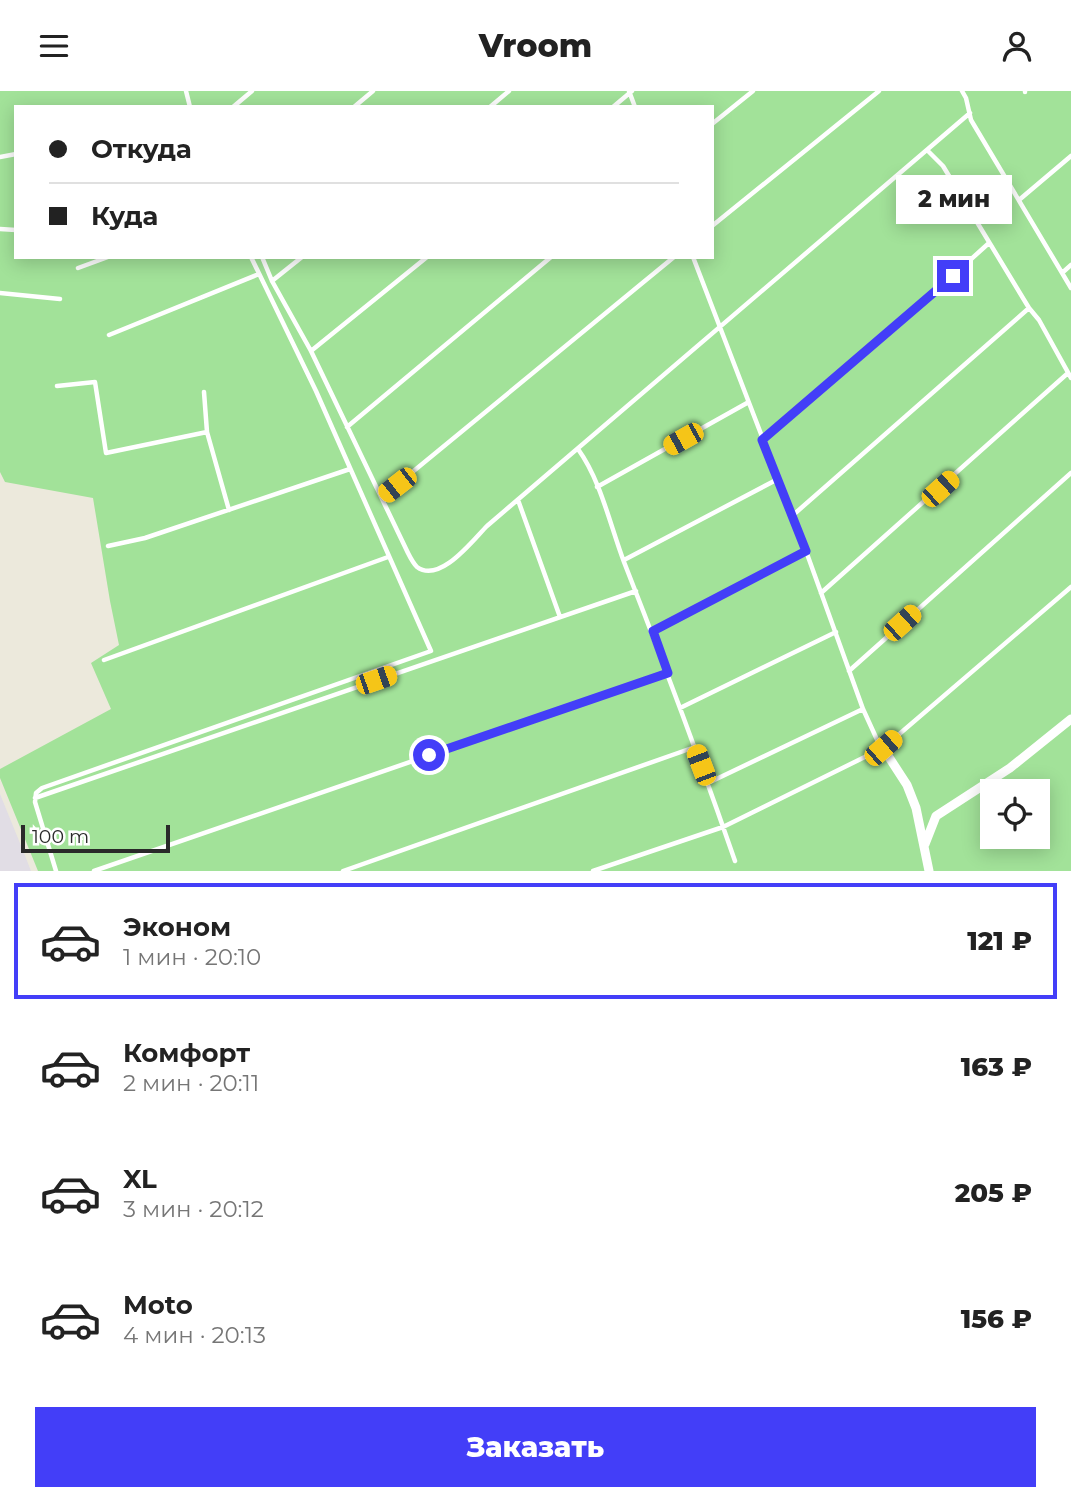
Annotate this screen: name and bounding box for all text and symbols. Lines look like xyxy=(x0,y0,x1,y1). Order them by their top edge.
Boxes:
text: Vroom xyxy=(479,26,592,65)
icon: menu xyxy=(35,27,73,65)
icon: person xyxy=(998,27,1036,65)
text: Откуда xyxy=(91,133,192,165)
callout: 2 мин xyxy=(895,174,1011,223)
text: 2 мин xyxy=(918,185,990,213)
text: Куда xyxy=(91,200,158,232)
route end xyxy=(937,260,969,292)
car xyxy=(660,420,707,458)
car xyxy=(374,464,421,506)
car xyxy=(918,467,963,511)
car xyxy=(880,601,925,645)
car xyxy=(353,663,400,697)
car xyxy=(861,726,906,770)
route start xyxy=(413,739,445,771)
car xyxy=(684,742,719,788)
map controls xyxy=(980,779,1050,849)
button: locate xyxy=(980,779,1050,849)
scale bar xyxy=(21,822,170,854)
text: 100 m xyxy=(32,825,89,848)
icon: car xyxy=(39,910,102,973)
text: Эконом xyxy=(123,911,231,943)
text: 121 ₽ xyxy=(967,925,1032,957)
text: 1 мин · 20:10 xyxy=(123,943,261,971)
icon: car xyxy=(39,1036,102,1099)
text: Комфорт xyxy=(123,1037,250,1069)
text: 163 ₽ xyxy=(961,1051,1032,1083)
text: 2 мин · 20:11 xyxy=(123,1069,259,1097)
icon: car xyxy=(39,1162,102,1225)
text: XL xyxy=(123,1163,157,1195)
text: 205 ₽ xyxy=(955,1177,1032,1209)
text: 3 мин · 20:12 xyxy=(123,1195,264,1223)
icon: car xyxy=(39,1288,102,1351)
text: Moto xyxy=(123,1289,193,1321)
text: 156 ₽ xyxy=(961,1303,1032,1335)
text: 4 мин · 20:13 xyxy=(123,1321,266,1349)
button: Заказать xyxy=(35,1407,1036,1487)

